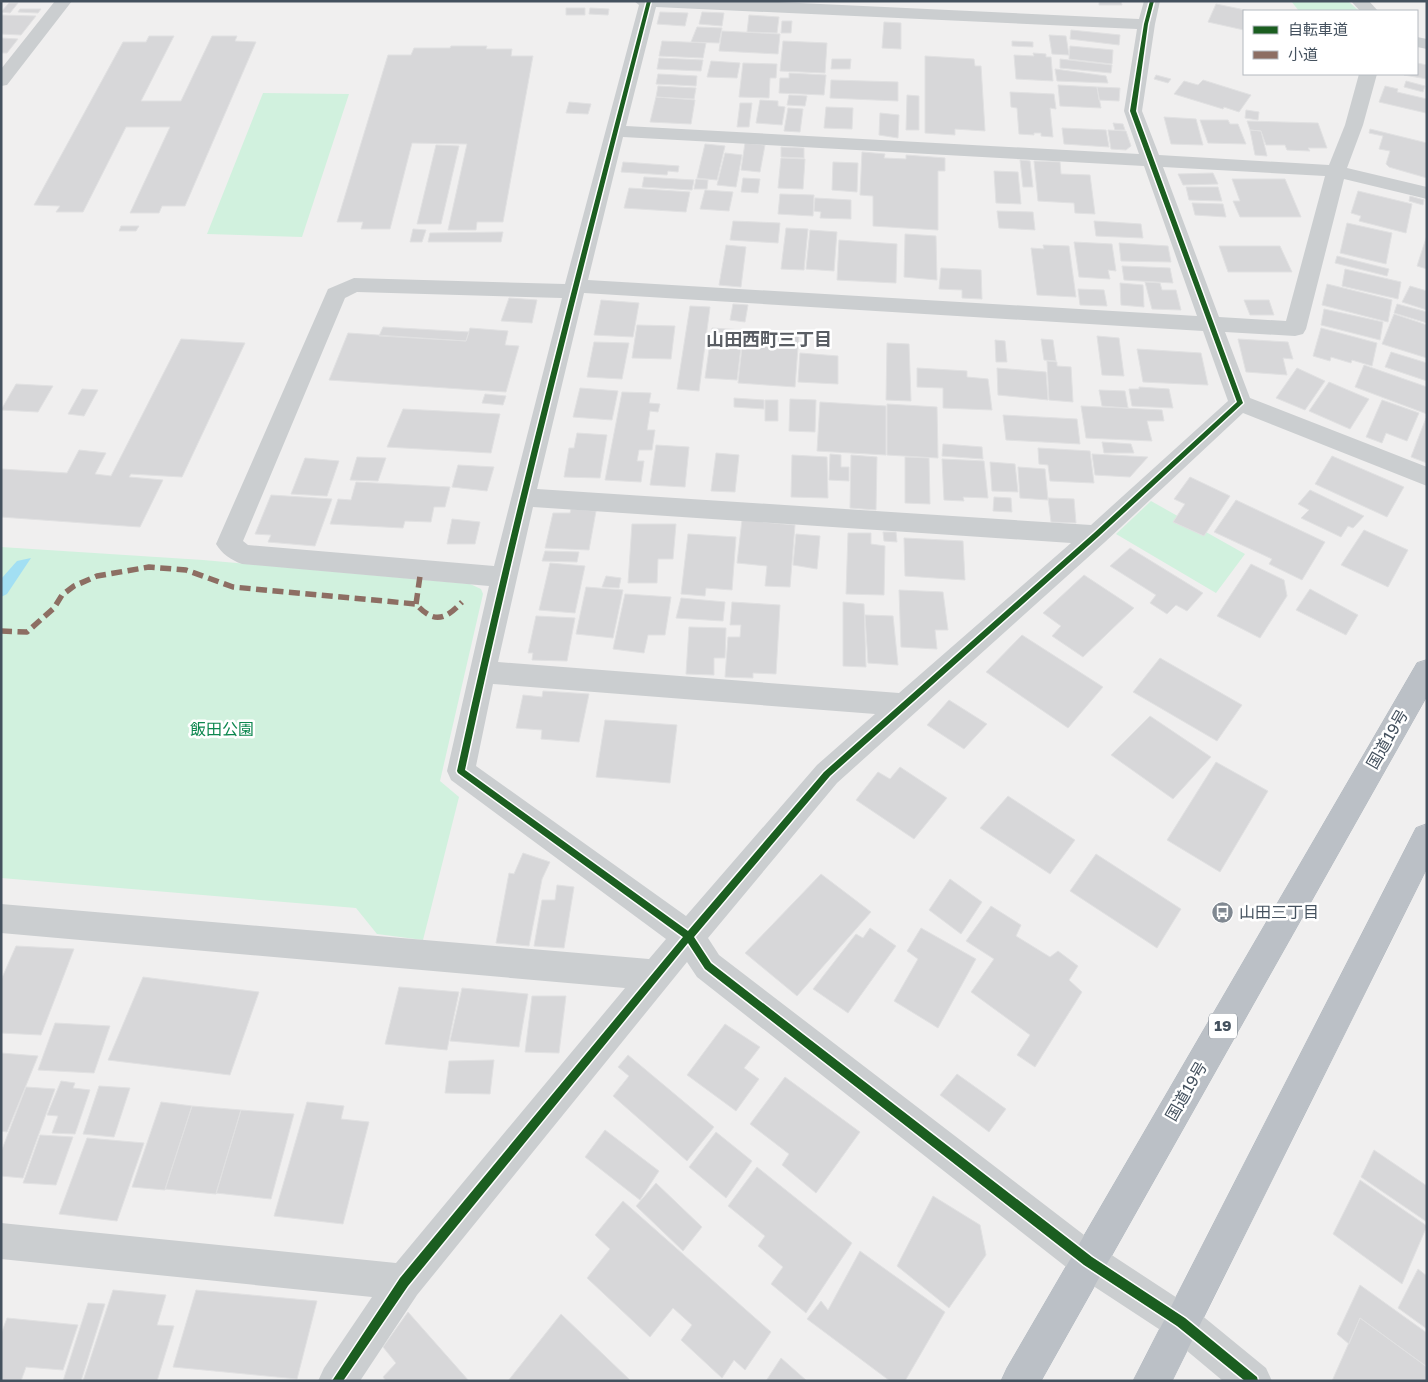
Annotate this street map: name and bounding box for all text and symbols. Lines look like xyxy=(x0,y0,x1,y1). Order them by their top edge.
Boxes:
legend xyxy=(1243,10,1418,75)
text: 自転車道 xyxy=(1288,20,1348,38)
text: 小道 xyxy=(1288,45,1318,63)
district label: 山田西町三丁目 xyxy=(706,328,832,350)
street label: 国道19号 xyxy=(1362,706,1412,772)
park label: 飯田公園 xyxy=(190,719,254,739)
bus stop icon: 山田三丁目 xyxy=(1211,900,1235,924)
place label: 山田三丁目 xyxy=(1239,902,1319,922)
road number: 19 xyxy=(1209,1014,1237,1038)
street label: 国道19号 xyxy=(1161,1058,1211,1124)

